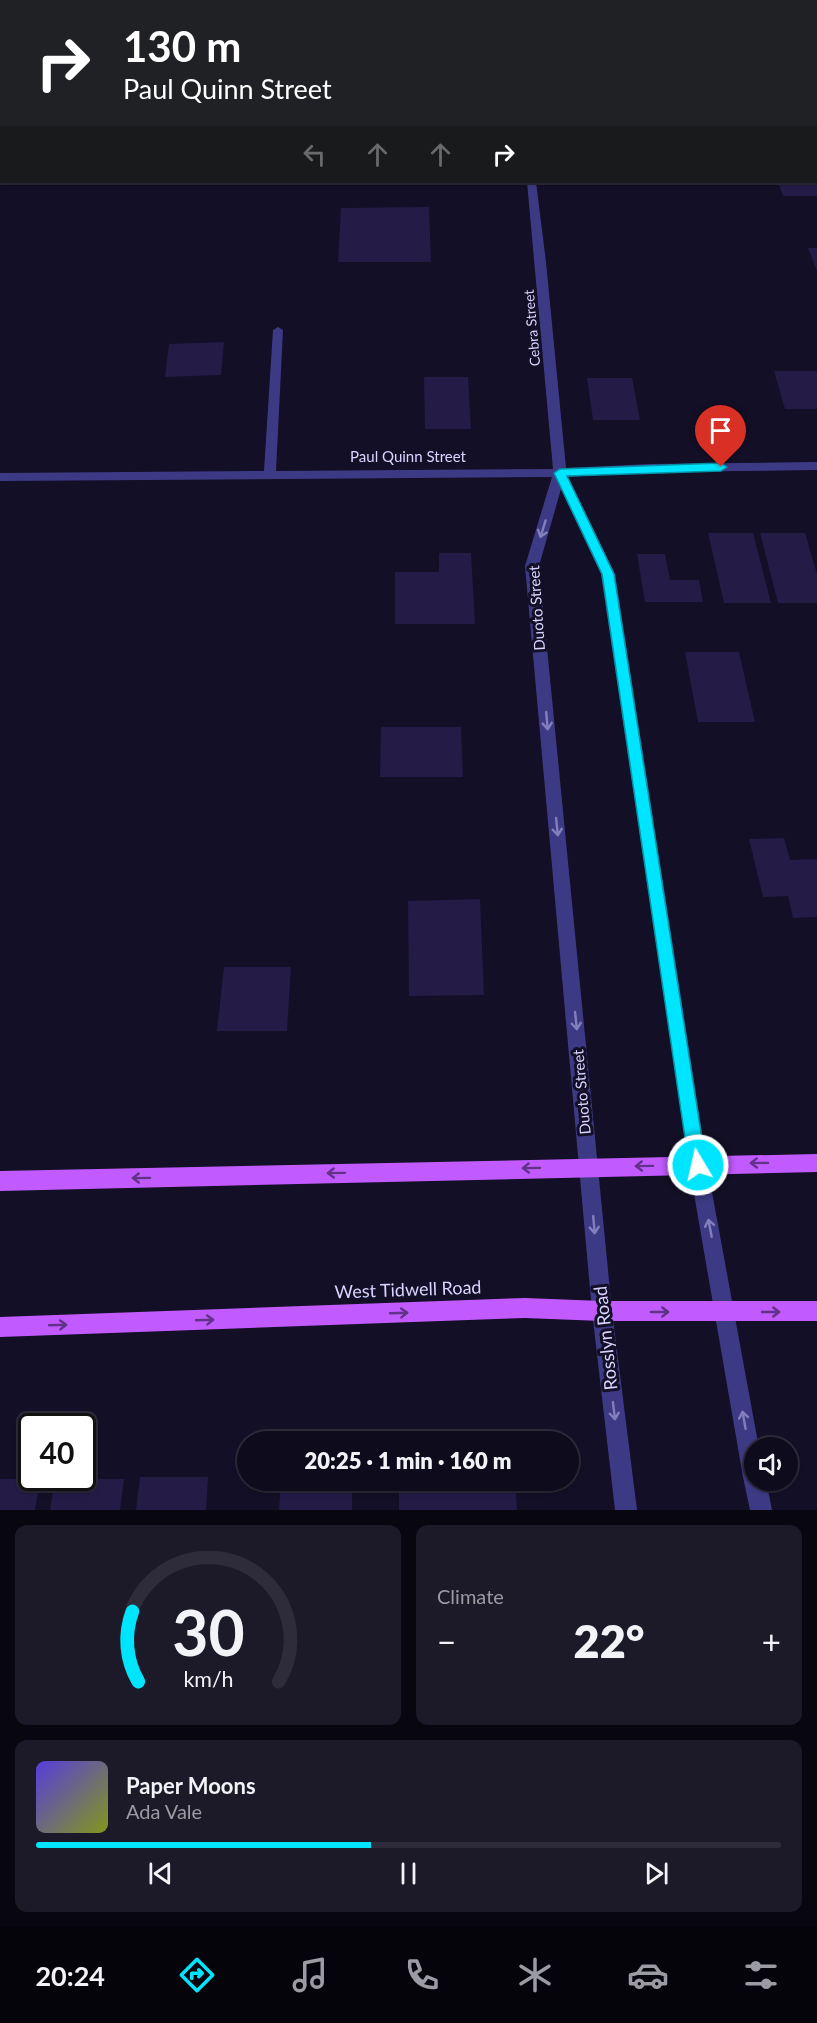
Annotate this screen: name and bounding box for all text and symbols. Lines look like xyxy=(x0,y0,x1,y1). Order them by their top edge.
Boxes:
text: 130 m xyxy=(123,21,241,71)
icon: right xyxy=(24,24,102,102)
text: Paul Quinn Street xyxy=(123,72,332,105)
icon: left xyxy=(298,138,331,171)
icon: ahead xyxy=(361,138,394,171)
icon: ahead xyxy=(424,138,457,171)
icon: right xyxy=(487,138,520,171)
street label: Cebra Street xyxy=(520,289,543,367)
pin xyxy=(695,405,746,467)
icon: arrive xyxy=(704,414,737,447)
street label: Paul Quinn Street xyxy=(350,447,467,465)
one-way arrow xyxy=(537,519,548,538)
street label: Duoto Street xyxy=(524,564,548,651)
one-way arrow xyxy=(541,711,552,731)
one-way arrow xyxy=(552,817,563,837)
one-way arrow xyxy=(571,1011,582,1031)
street label: Duoto Street xyxy=(568,1048,594,1135)
position arrow xyxy=(666,1133,730,1197)
one-way arrow xyxy=(749,1158,769,1169)
one-way arrow xyxy=(634,1160,654,1171)
one-way arrow xyxy=(522,1162,541,1174)
one-way arrow xyxy=(327,1167,347,1179)
one-way arrow xyxy=(132,1172,152,1183)
one-way arrow xyxy=(589,1214,600,1234)
one-way arrow xyxy=(704,1218,715,1238)
street label: West Tidwell Road xyxy=(334,1275,482,1303)
street label: Rosslyn Road xyxy=(589,1285,621,1391)
one-way arrow xyxy=(650,1306,670,1318)
one-way arrow xyxy=(761,1306,781,1318)
one-way arrow xyxy=(389,1307,409,1318)
one-way arrow xyxy=(194,1314,214,1325)
one-way arrow xyxy=(48,1319,68,1331)
one-way arrow xyxy=(609,1401,620,1420)
one-way arrow xyxy=(738,1410,749,1430)
speed limit sign: 40 xyxy=(18,1413,96,1491)
map controls xyxy=(744,1437,798,1491)
button: sound xyxy=(744,1437,798,1491)
text: 20:25 · 1 min · 160 m xyxy=(305,1447,511,1474)
text: Climate xyxy=(437,1584,504,1608)
text: 30 xyxy=(172,1594,244,1669)
text: 22° xyxy=(574,1614,644,1668)
text: − xyxy=(437,1621,456,1661)
text: + xyxy=(762,1621,781,1661)
text: km/h xyxy=(183,1666,233,1692)
text: Paper Moons xyxy=(126,1772,256,1799)
text: Ada Vale xyxy=(126,1799,202,1823)
icon: previous xyxy=(144,1857,177,1890)
icon: pause xyxy=(392,1857,425,1890)
icon: next xyxy=(640,1857,673,1890)
icon: directions xyxy=(176,1954,218,1996)
icon: music xyxy=(289,1954,331,1996)
icon: phone xyxy=(401,1954,443,1996)
icon: climate xyxy=(514,1954,556,1996)
icon: car xyxy=(627,1954,669,1996)
icon: filters xyxy=(740,1954,782,1996)
text: 20:24 xyxy=(35,1959,105,1992)

